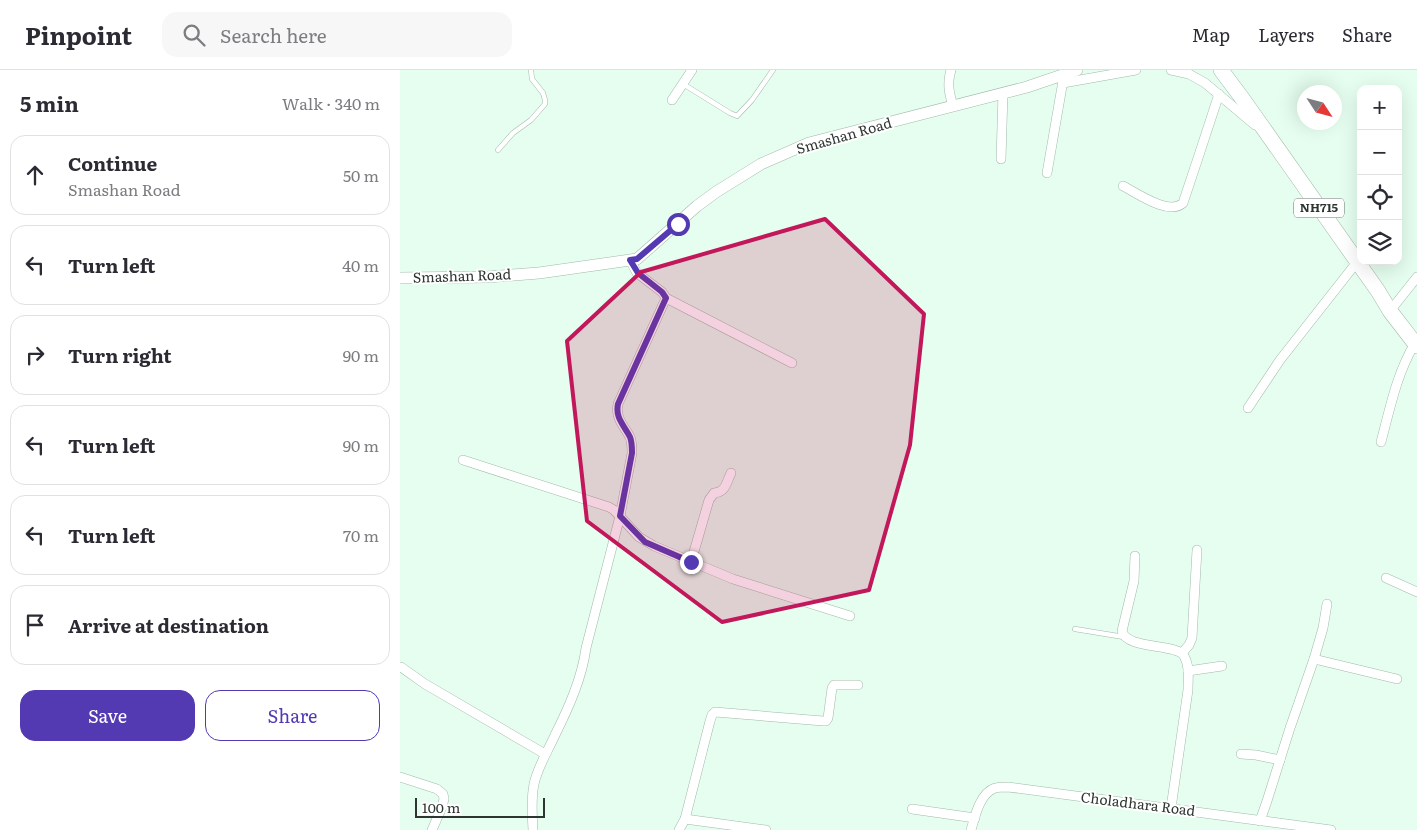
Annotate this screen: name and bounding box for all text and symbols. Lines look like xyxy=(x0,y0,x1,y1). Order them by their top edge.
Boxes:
search box xyxy=(162,12,512,57)
text: Pinpoint xyxy=(25,17,132,52)
icon: search xyxy=(180,21,208,49)
text: Search here xyxy=(220,21,327,49)
text: Map xyxy=(1192,21,1230,48)
text: Layers xyxy=(1258,21,1314,48)
text: Share xyxy=(1342,21,1392,48)
north arrow xyxy=(1297,85,1342,130)
map controls xyxy=(1357,85,1402,265)
button: + xyxy=(1357,85,1402,130)
text: 5 min xyxy=(20,87,79,118)
text: Walk · 340 m xyxy=(282,91,380,115)
street label: Smashan Road xyxy=(794,112,894,158)
button: − xyxy=(1357,130,1402,175)
text: Continue xyxy=(68,149,157,177)
icon: ahead xyxy=(21,161,49,189)
text: 50 m xyxy=(343,163,379,187)
button: locate xyxy=(1357,175,1402,220)
text: Smashan Road xyxy=(68,177,180,201)
road number: NH715 xyxy=(1294,198,1344,218)
route start xyxy=(667,213,690,236)
button: layers xyxy=(1357,220,1402,265)
icon: left xyxy=(21,251,49,279)
text: Turn left xyxy=(68,251,155,279)
text: 40 m xyxy=(342,253,379,277)
street label: Smashan Road xyxy=(412,263,512,287)
icon: right xyxy=(21,341,49,369)
text: Turn right xyxy=(68,341,172,369)
text: 90 m xyxy=(343,343,379,367)
icon: left xyxy=(21,431,49,459)
text: Turn left xyxy=(68,431,155,459)
text: 90 m xyxy=(343,433,379,457)
icon: left xyxy=(21,521,49,549)
text: Turn left xyxy=(68,521,155,549)
text: 70 m xyxy=(343,523,379,547)
route end xyxy=(680,551,703,574)
icon: arrive xyxy=(21,611,49,639)
text: Arrive at destination xyxy=(68,611,269,639)
button: Save xyxy=(20,690,195,741)
button: Share xyxy=(205,690,380,741)
street label: Choladhara Road xyxy=(1080,786,1197,820)
scale bar xyxy=(415,795,545,818)
text: 100 m xyxy=(422,797,460,817)

